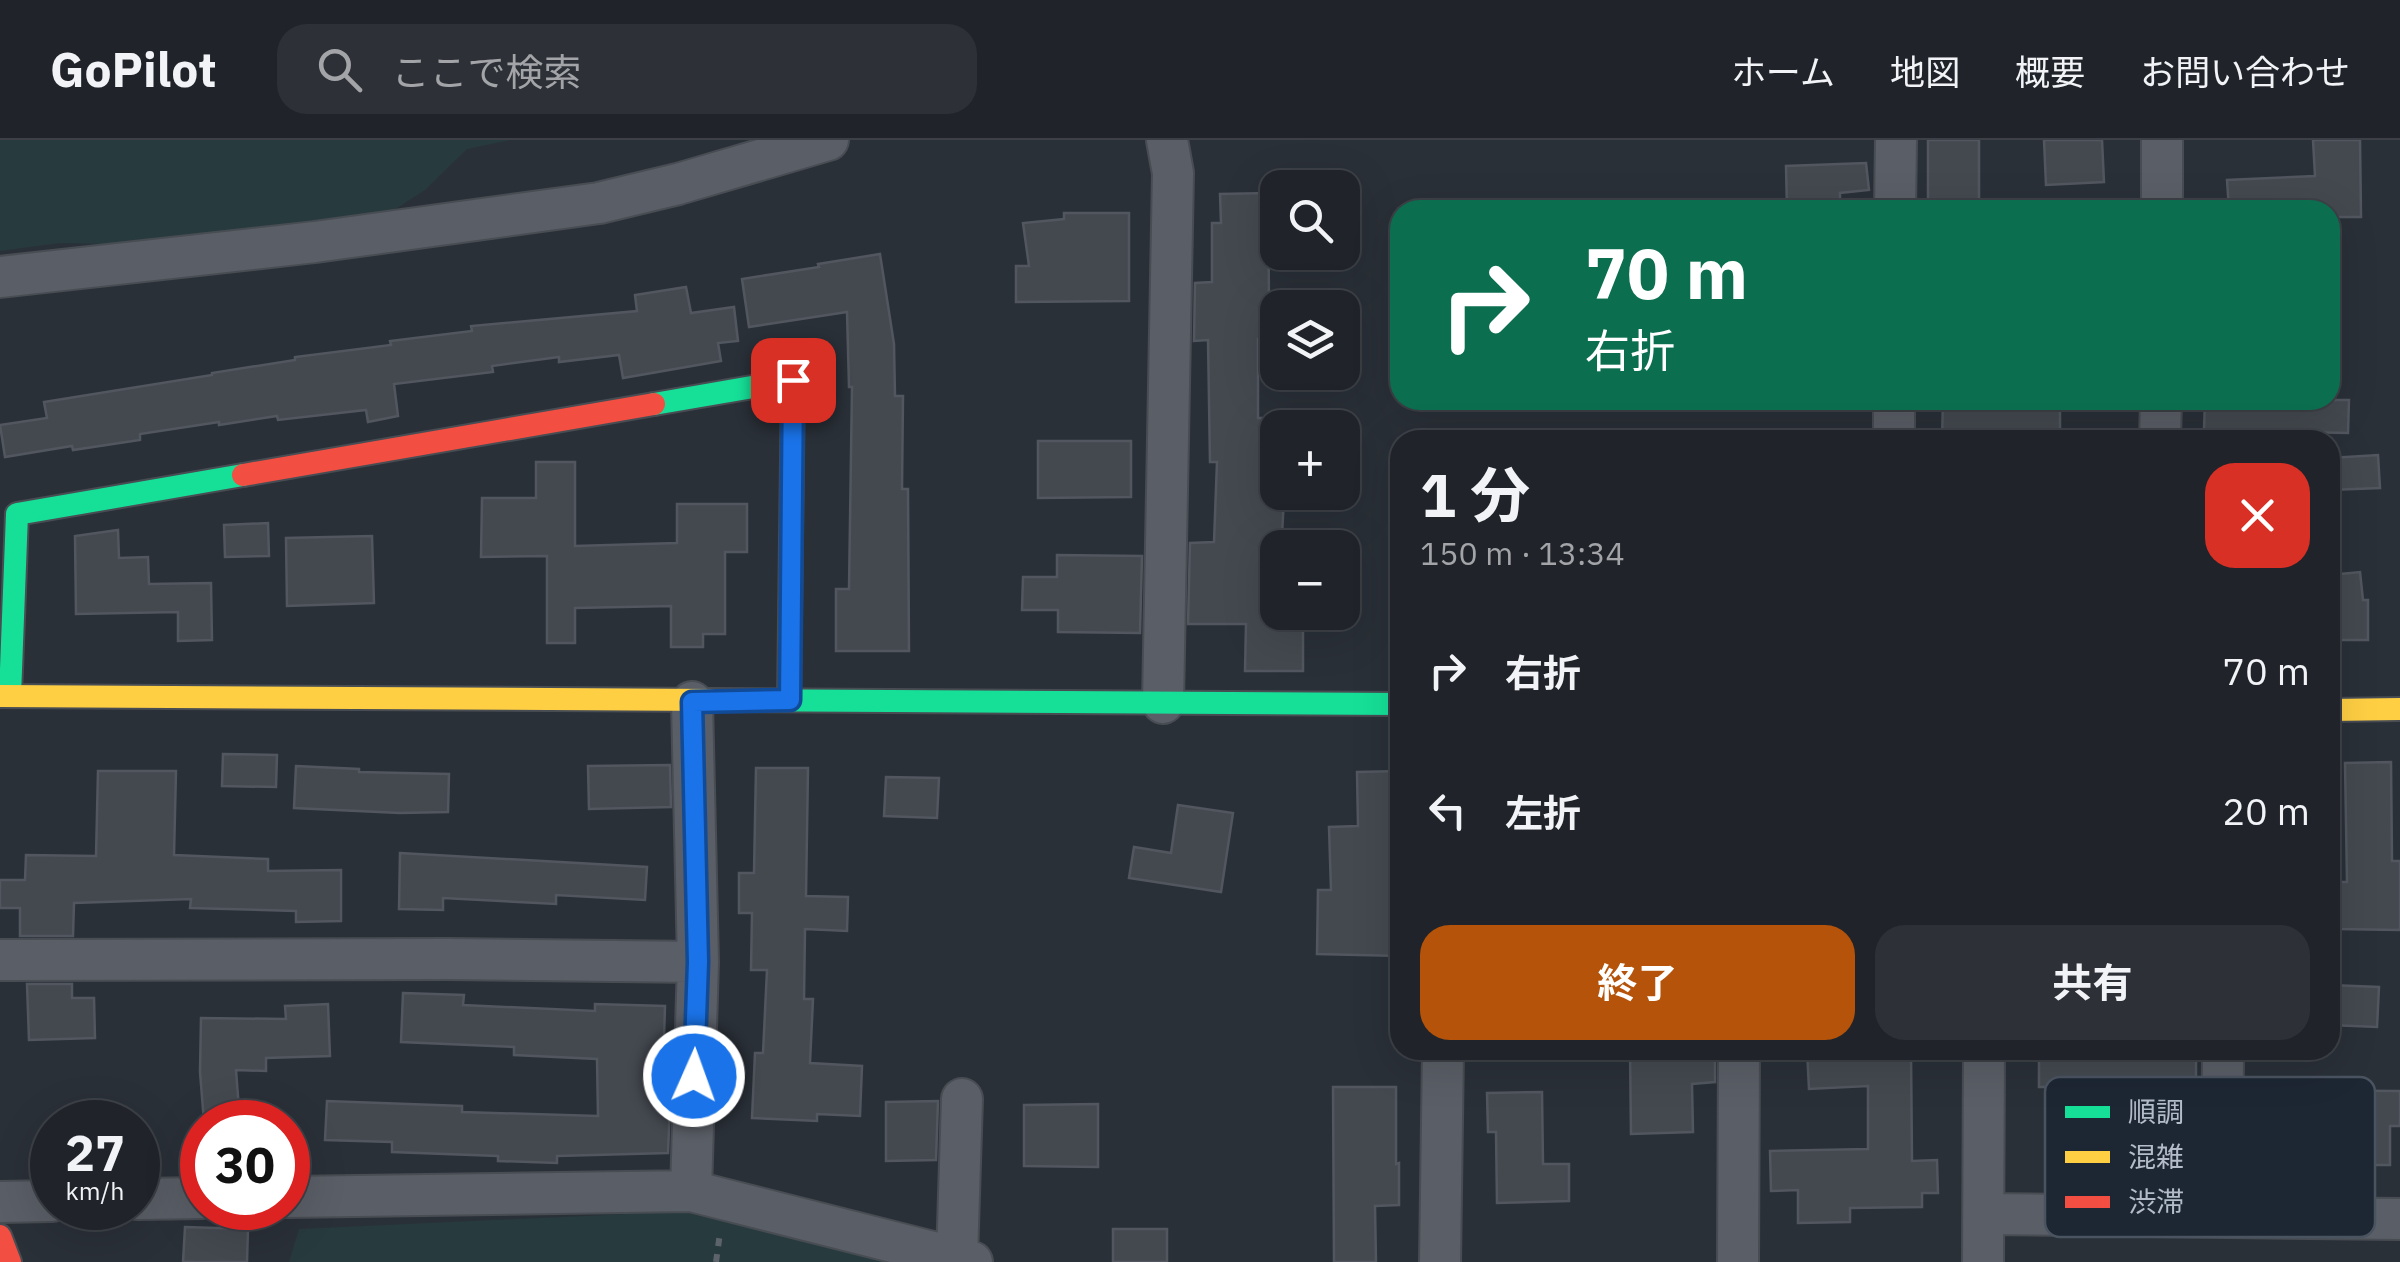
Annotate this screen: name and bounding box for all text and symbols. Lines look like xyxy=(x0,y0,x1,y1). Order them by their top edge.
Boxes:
search box xyxy=(277,24,977,114)
text: GoPilot xyxy=(50,38,217,100)
icon: search xyxy=(312,42,367,97)
text: ここで検索 xyxy=(392,47,582,96)
text: ホーム xyxy=(1731,49,1835,95)
text: 地図 xyxy=(1890,49,1960,95)
text: 概要 xyxy=(2015,49,2085,95)
text: お問い合わせ xyxy=(2140,49,2350,95)
map controls xyxy=(1260,170,1360,630)
button: search xyxy=(1260,170,1360,270)
text: 70 m xyxy=(1585,227,1748,318)
icon: right xyxy=(1420,240,1550,370)
button: layers xyxy=(1260,290,1360,390)
text: 右折 xyxy=(1585,321,1675,379)
pin xyxy=(751,338,836,423)
icon: arrive xyxy=(766,353,821,408)
button: + xyxy=(1260,410,1360,510)
text: 1 分 xyxy=(1420,455,1530,534)
button: close xyxy=(2205,463,2310,568)
button: − xyxy=(1260,530,1360,630)
text: 150 m · 13:34 xyxy=(1420,532,1625,574)
icon: right xyxy=(1420,643,1475,698)
text: 70 m xyxy=(2222,646,2310,695)
text: 右折 xyxy=(1505,648,1581,697)
icon: left xyxy=(1420,783,1475,838)
text: 20 m xyxy=(2222,786,2310,835)
text: 左折 xyxy=(1505,788,1581,837)
button: 終了 xyxy=(1420,925,1855,1040)
button: 共有 xyxy=(1875,925,2310,1040)
position arrow xyxy=(642,1024,746,1128)
legend xyxy=(2045,1077,2375,1237)
text: 順調 xyxy=(2128,1093,2184,1130)
speed limit sign: 30 xyxy=(180,1100,310,1230)
text: 27 xyxy=(65,1120,125,1185)
text: 混雑 xyxy=(2128,1138,2184,1175)
text: km/h xyxy=(66,1174,124,1207)
text: 渋滞 xyxy=(2128,1183,2184,1220)

